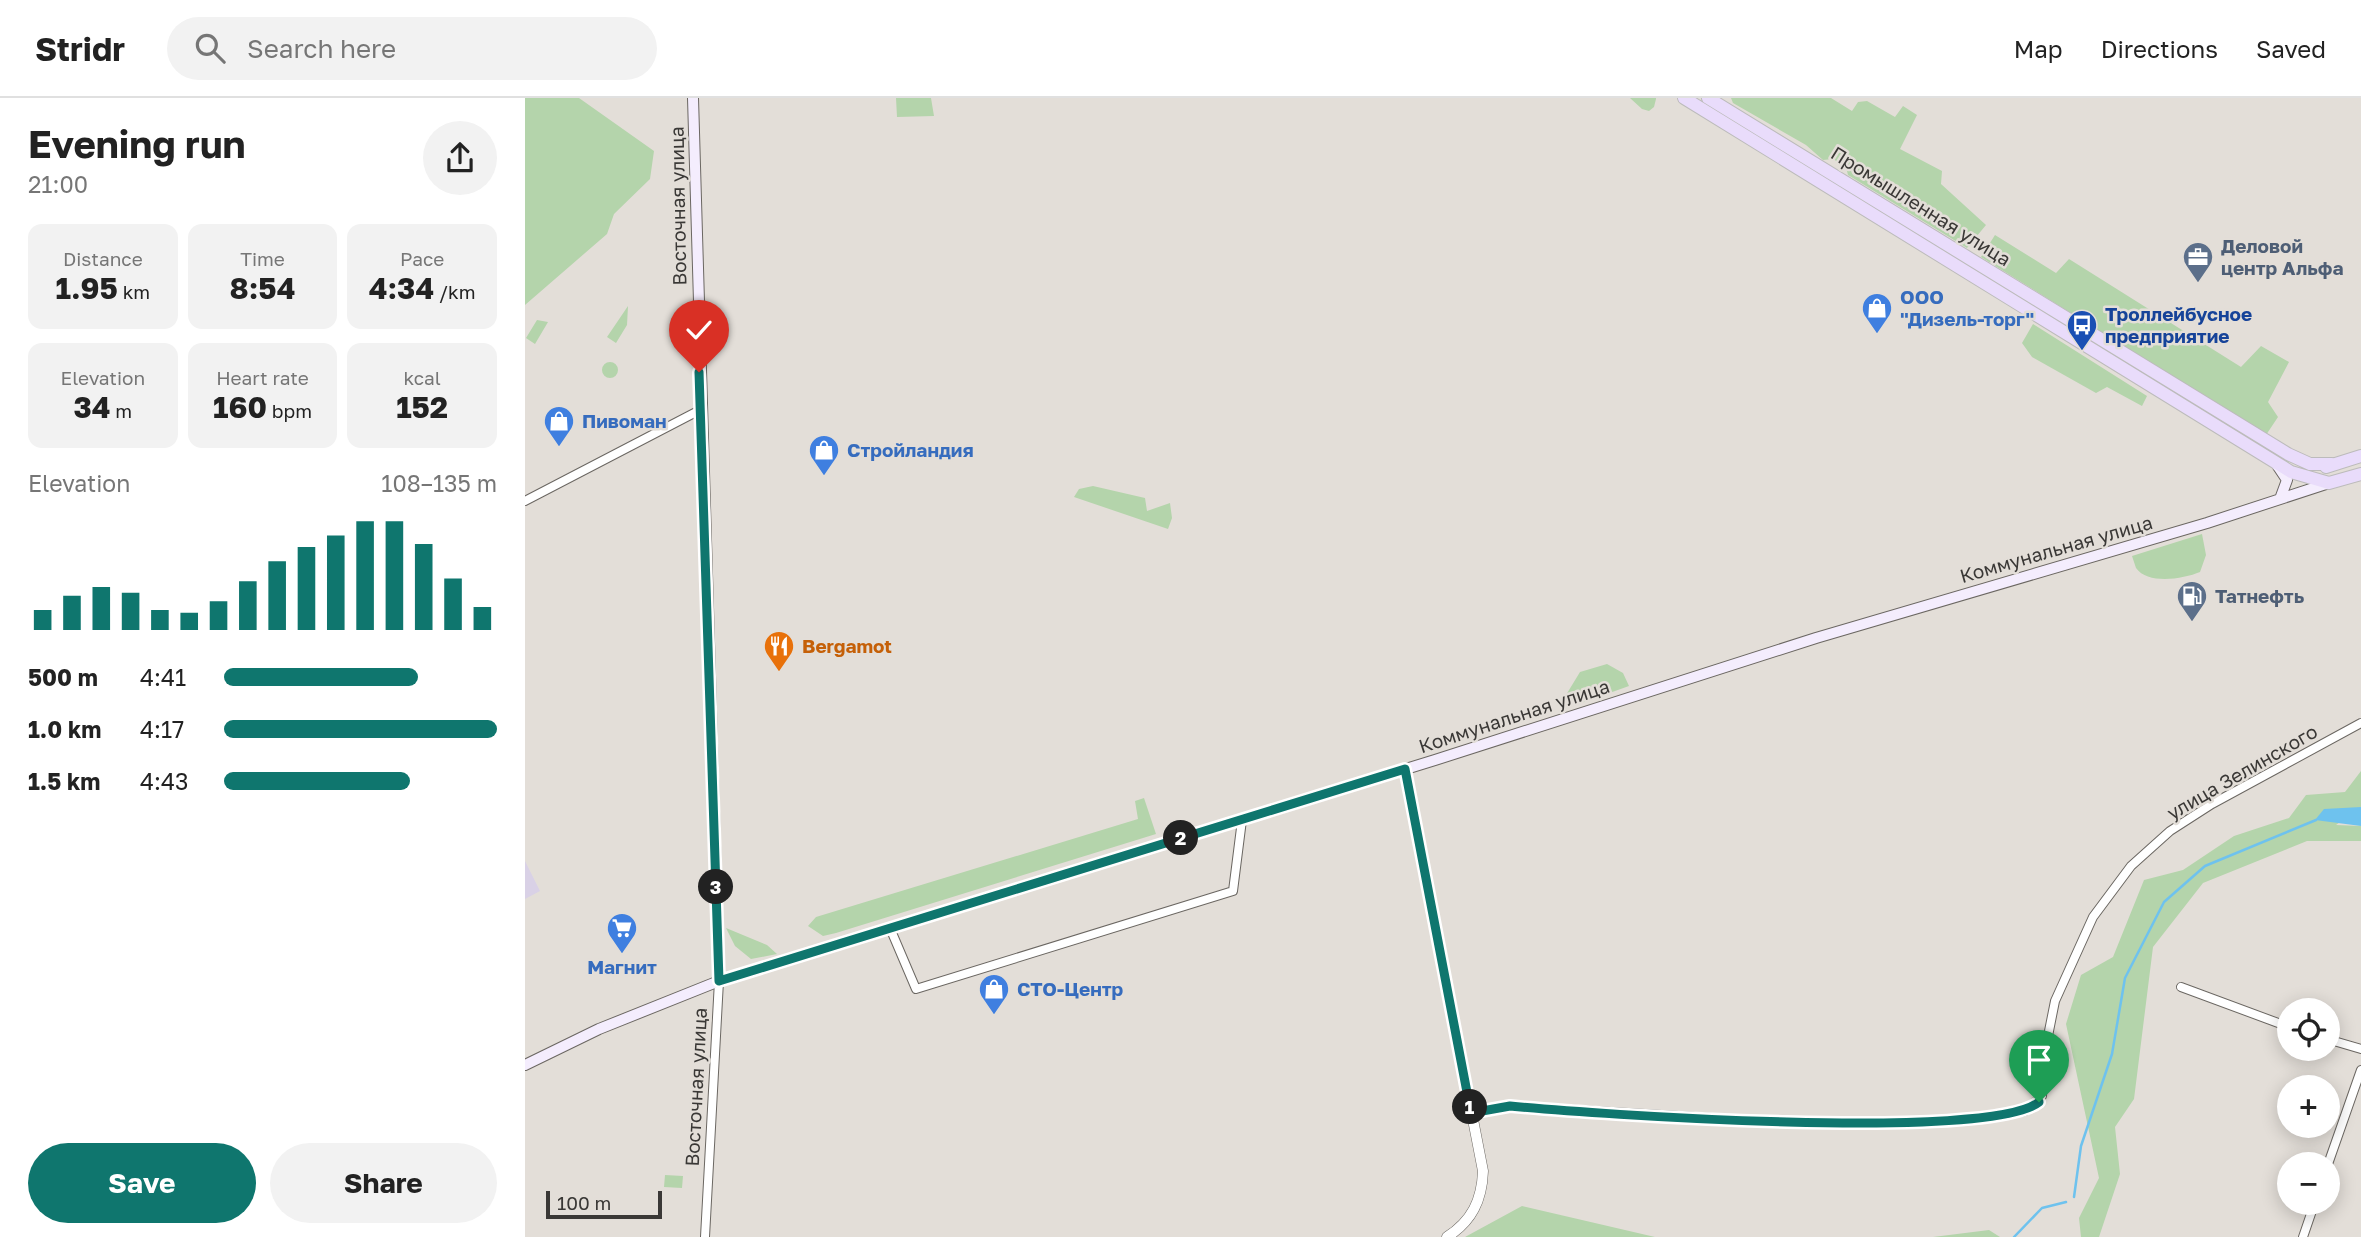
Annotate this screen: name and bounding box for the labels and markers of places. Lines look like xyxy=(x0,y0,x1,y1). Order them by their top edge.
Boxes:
place label: Деловой центр Альфа xyxy=(2221,234,2344,279)
office icon: Деловой центр Альфа xyxy=(2181,240,2215,284)
place label: ООО "Дизель-торг" xyxy=(1900,285,2034,330)
shop icon: ООО "Дизель-торг" xyxy=(1860,291,1894,335)
pin xyxy=(669,300,729,372)
place label: Троллейбусное предприятие xyxy=(2105,302,2252,347)
bus stop icon: Троллейбусное предприятие xyxy=(2065,308,2099,352)
shop icon: Пивоман xyxy=(542,404,576,448)
place label: Пивоман xyxy=(582,409,667,432)
shop icon: Стройландия xyxy=(807,433,841,477)
place label: Стройландия xyxy=(847,438,974,461)
fuel station icon: Татнефть xyxy=(2175,579,2209,623)
place label: Татнефть xyxy=(2215,584,2305,607)
restaurant icon: Bergamot xyxy=(762,629,796,673)
place label: Bergamot xyxy=(802,634,892,657)
pin: 2 xyxy=(1163,820,1199,856)
pin: 3 xyxy=(699,870,733,904)
supermarket icon: Магнит xyxy=(605,911,639,955)
place label: Магнит xyxy=(587,955,657,978)
shop icon: СТО-Центр xyxy=(977,972,1011,1016)
place label: СТО-Центр xyxy=(1017,977,1124,1000)
pin xyxy=(2009,1030,2069,1102)
pin: 1 xyxy=(1453,1090,1487,1124)

